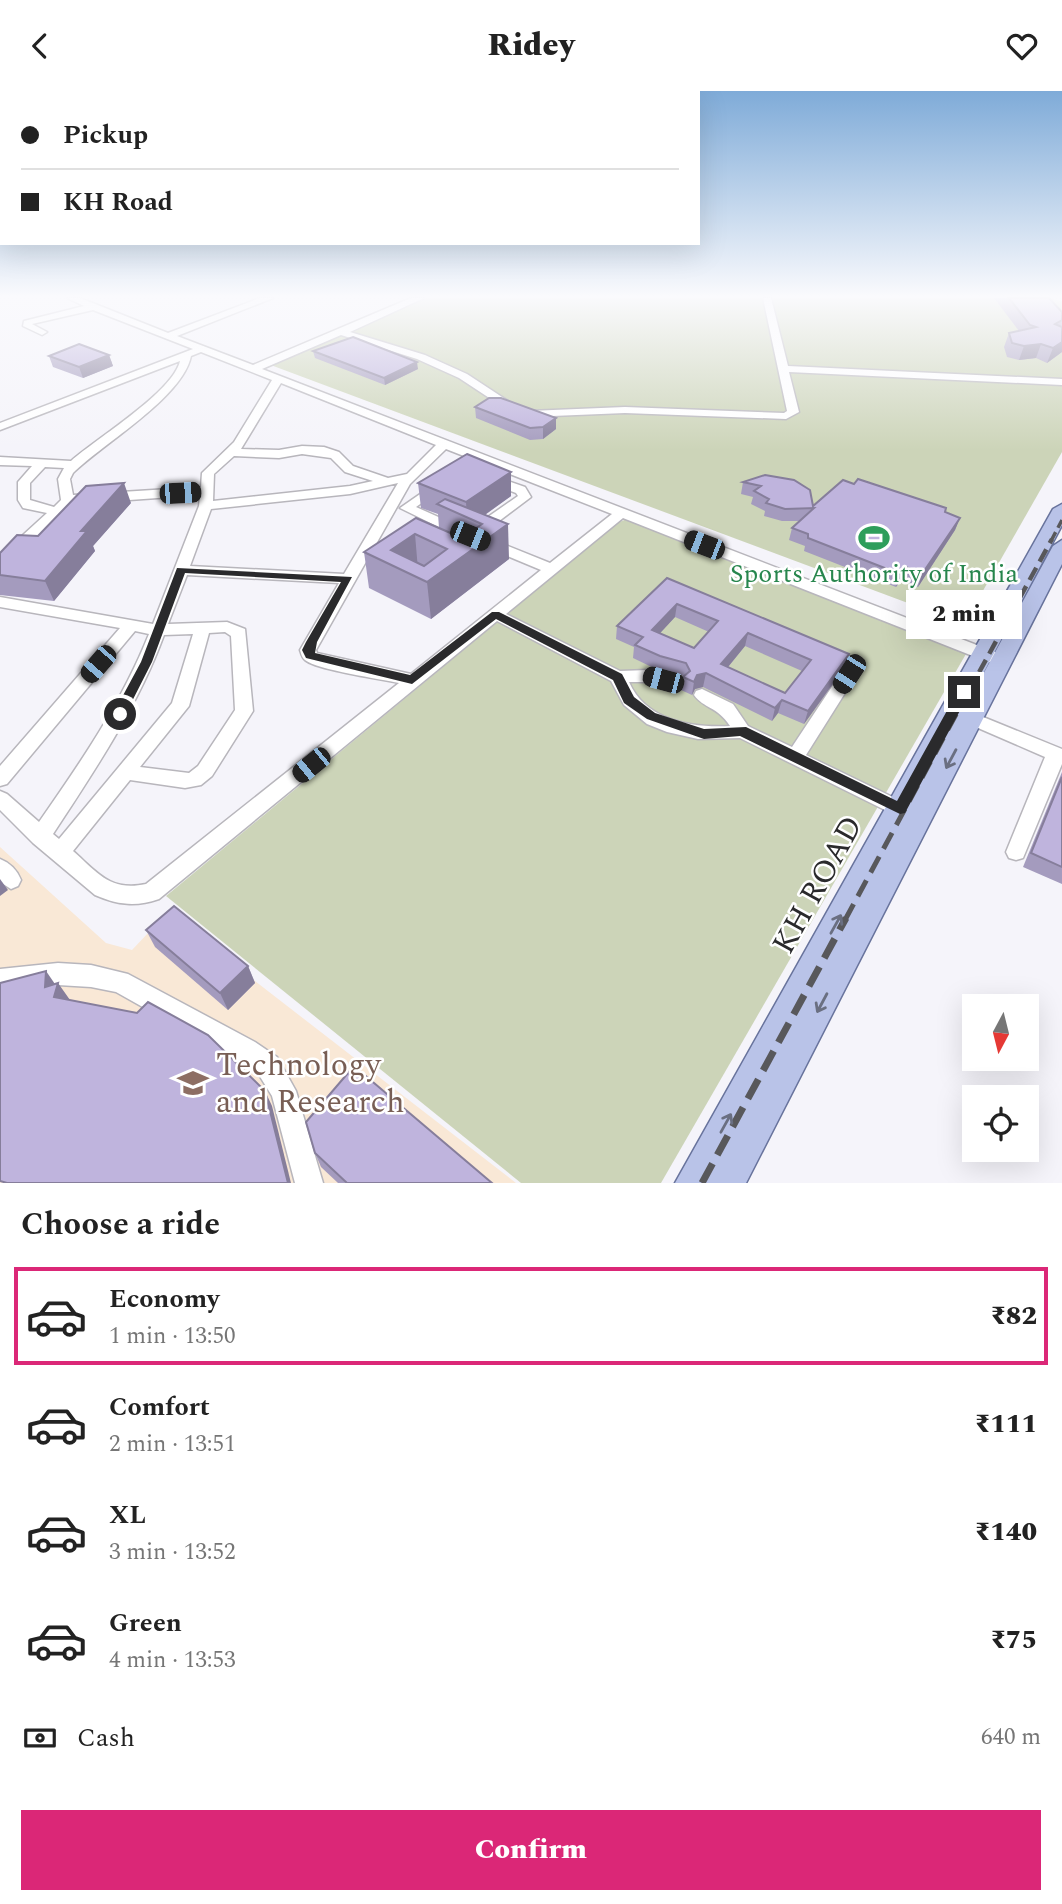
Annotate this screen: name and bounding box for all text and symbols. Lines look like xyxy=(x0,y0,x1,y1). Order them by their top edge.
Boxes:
text: Ridey xyxy=(488,21,574,70)
icon: back xyxy=(21,27,59,65)
icon: heart xyxy=(1003,27,1041,65)
text: Pickup xyxy=(63,115,148,155)
text: KH Road xyxy=(63,182,173,222)
car xyxy=(159,481,202,505)
car xyxy=(447,518,494,554)
sports icon: Sports Authority of India xyxy=(857,521,891,555)
car xyxy=(681,528,728,562)
place label: Sports Authority of India xyxy=(730,554,1019,594)
callout: 2 min xyxy=(906,591,1022,639)
text: 2 min xyxy=(932,597,996,632)
car xyxy=(77,641,120,687)
car xyxy=(829,651,870,697)
car xyxy=(640,664,687,696)
route end xyxy=(948,676,980,708)
route start xyxy=(104,698,136,730)
car xyxy=(289,744,334,786)
one-way arrow xyxy=(944,748,958,769)
street label: KH ROAD xyxy=(760,807,876,963)
one-way arrow xyxy=(830,914,843,935)
one-way arrow xyxy=(815,992,828,1013)
north arrow xyxy=(962,994,1040,1071)
map controls xyxy=(962,994,1039,1162)
place label: Technology and Research xyxy=(216,1041,405,1127)
school or university icon: Technology and Research xyxy=(176,1066,210,1100)
button: locate xyxy=(962,1085,1039,1162)
one-way arrow xyxy=(719,1114,733,1134)
text: Choose a ride xyxy=(21,1200,220,1249)
text: Economy xyxy=(109,1279,219,1319)
icon: car xyxy=(25,1285,88,1348)
text: ₹82 xyxy=(990,1296,1037,1336)
text: 1 min · 13:50 xyxy=(109,1319,236,1354)
text: Comfort xyxy=(109,1387,210,1427)
icon: car xyxy=(25,1393,88,1456)
text: ₹111 xyxy=(975,1404,1037,1444)
text: 2 min · 13:51 xyxy=(109,1427,236,1462)
text: XL xyxy=(109,1495,146,1535)
icon: car xyxy=(25,1501,88,1564)
text: ₹140 xyxy=(975,1512,1037,1552)
text: 3 min · 13:52 xyxy=(109,1535,236,1570)
text: Green xyxy=(109,1603,182,1643)
icon: car xyxy=(25,1609,88,1672)
text: ₹75 xyxy=(990,1620,1037,1660)
text: 4 min · 13:53 xyxy=(109,1643,236,1678)
text: Cash xyxy=(77,1718,135,1758)
icon: cash xyxy=(21,1719,59,1757)
text: 640 m xyxy=(981,1720,1041,1755)
button: Confirm xyxy=(21,1810,1041,1890)

